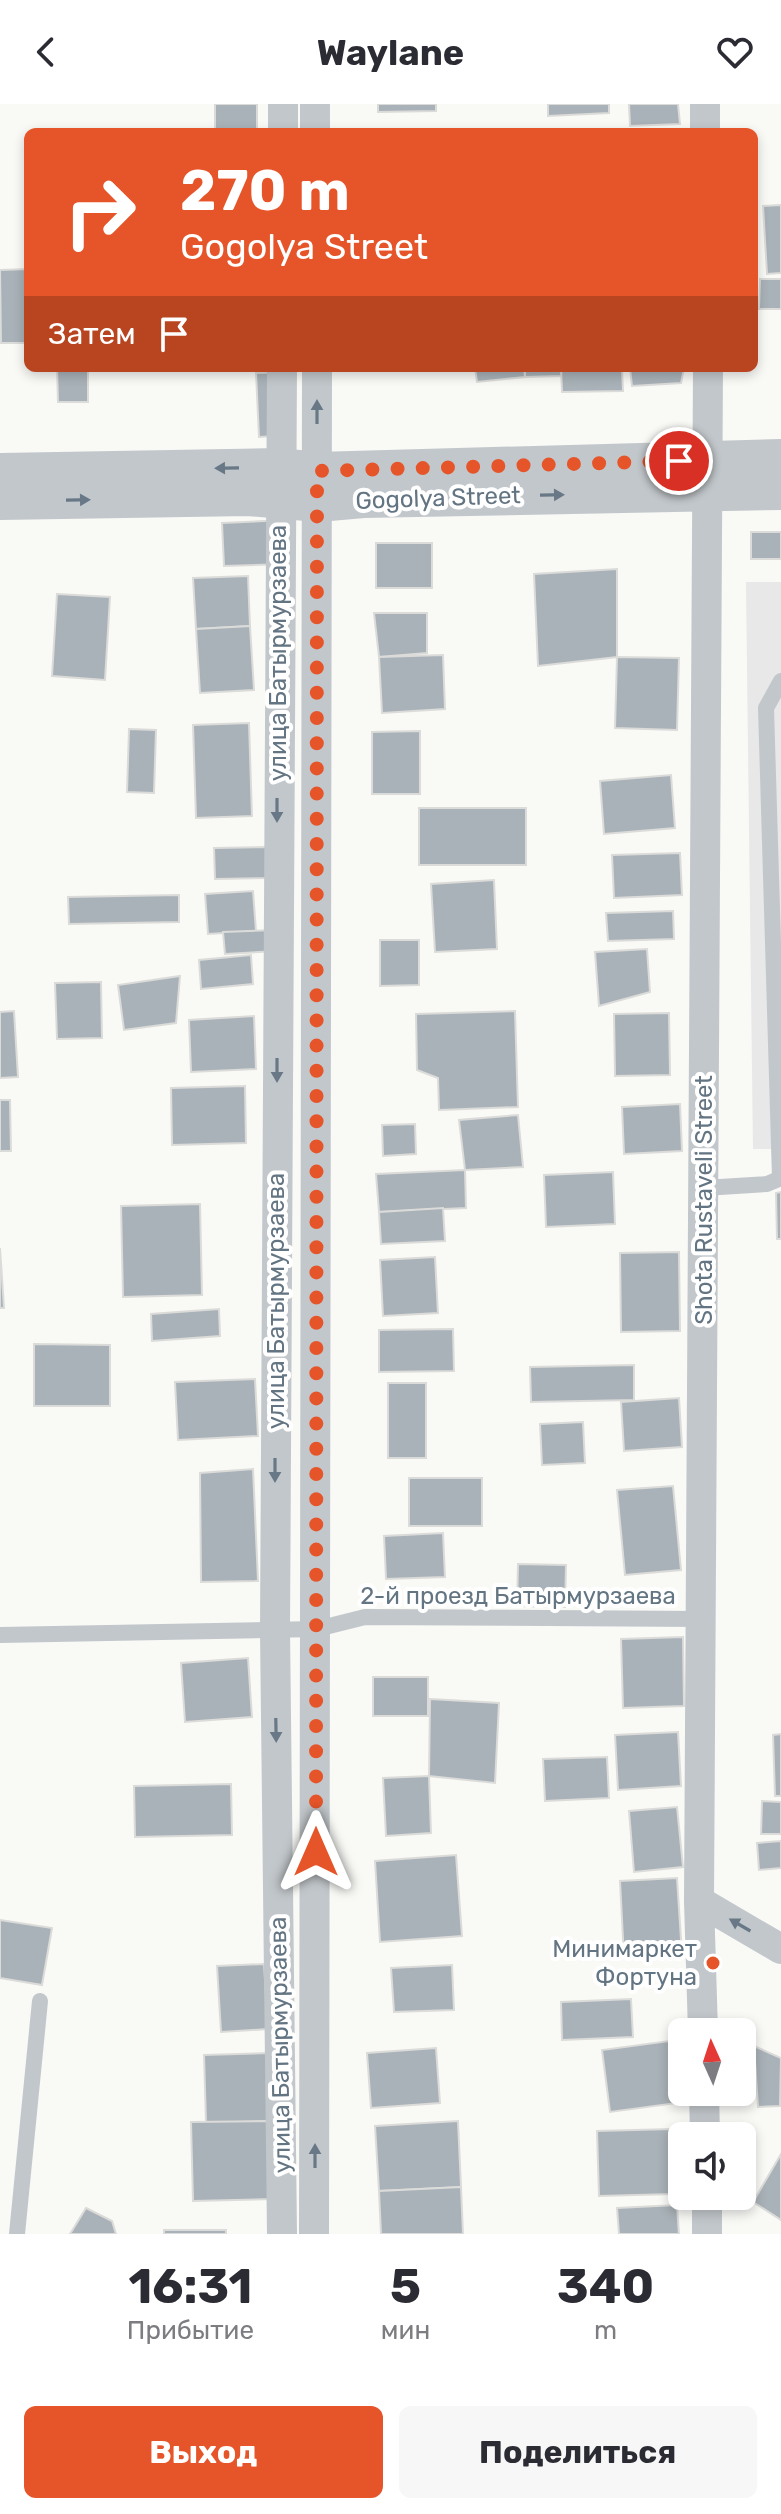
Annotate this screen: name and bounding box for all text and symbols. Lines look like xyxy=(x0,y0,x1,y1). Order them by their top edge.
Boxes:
icon: back xyxy=(24,30,68,74)
icon: heart xyxy=(713,30,757,74)
text: Waylane xyxy=(317,31,464,74)
text: 270 m xyxy=(180,158,350,224)
icon: right xyxy=(48,160,152,264)
text: Gogolya Street xyxy=(180,225,428,268)
icon: arrive xyxy=(152,312,196,356)
text: Затем xyxy=(48,316,136,352)
one-way arrow xyxy=(311,399,323,424)
pin xyxy=(645,427,713,495)
icon: arrive xyxy=(657,439,701,483)
one-way arrow xyxy=(214,461,239,474)
street label: Gogolya Street xyxy=(355,481,521,515)
one-way arrow xyxy=(540,489,565,501)
one-way arrow xyxy=(66,493,91,506)
street label: улица Батырмурзаева xyxy=(264,525,292,781)
one-way arrow xyxy=(271,798,283,823)
one-way arrow xyxy=(271,1058,283,1083)
street label: Shota Rustaveli Street xyxy=(690,1075,718,1325)
street label: улица Батырмурзаева xyxy=(262,1173,290,1429)
one-way arrow xyxy=(269,1458,281,1483)
street label: 2-й проезд Батырмурзаева xyxy=(360,1582,676,1610)
one-way arrow xyxy=(270,1718,282,1743)
position arrow xyxy=(274,1810,358,1894)
street label: улица Батырмурзаева xyxy=(264,1916,296,2174)
one-way arrow xyxy=(729,1918,751,1932)
place label: Минимаркет Фортуна xyxy=(552,1935,697,1991)
marker: Минимаркет Фортуна xyxy=(704,1954,722,1972)
north arrow xyxy=(668,2018,756,2106)
map controls xyxy=(668,2018,756,2210)
button: sound xyxy=(668,2122,756,2210)
one-way arrow xyxy=(309,2143,321,2168)
text: 16:31 xyxy=(128,2258,252,2315)
text: 5 xyxy=(390,2258,421,2315)
text: 340 xyxy=(557,2258,654,2315)
text: Прибытие xyxy=(127,2315,254,2346)
text: мин xyxy=(381,2315,430,2346)
text: m xyxy=(594,2315,617,2346)
button: Выход xyxy=(24,2406,383,2498)
button: Поделиться xyxy=(399,2406,757,2498)

